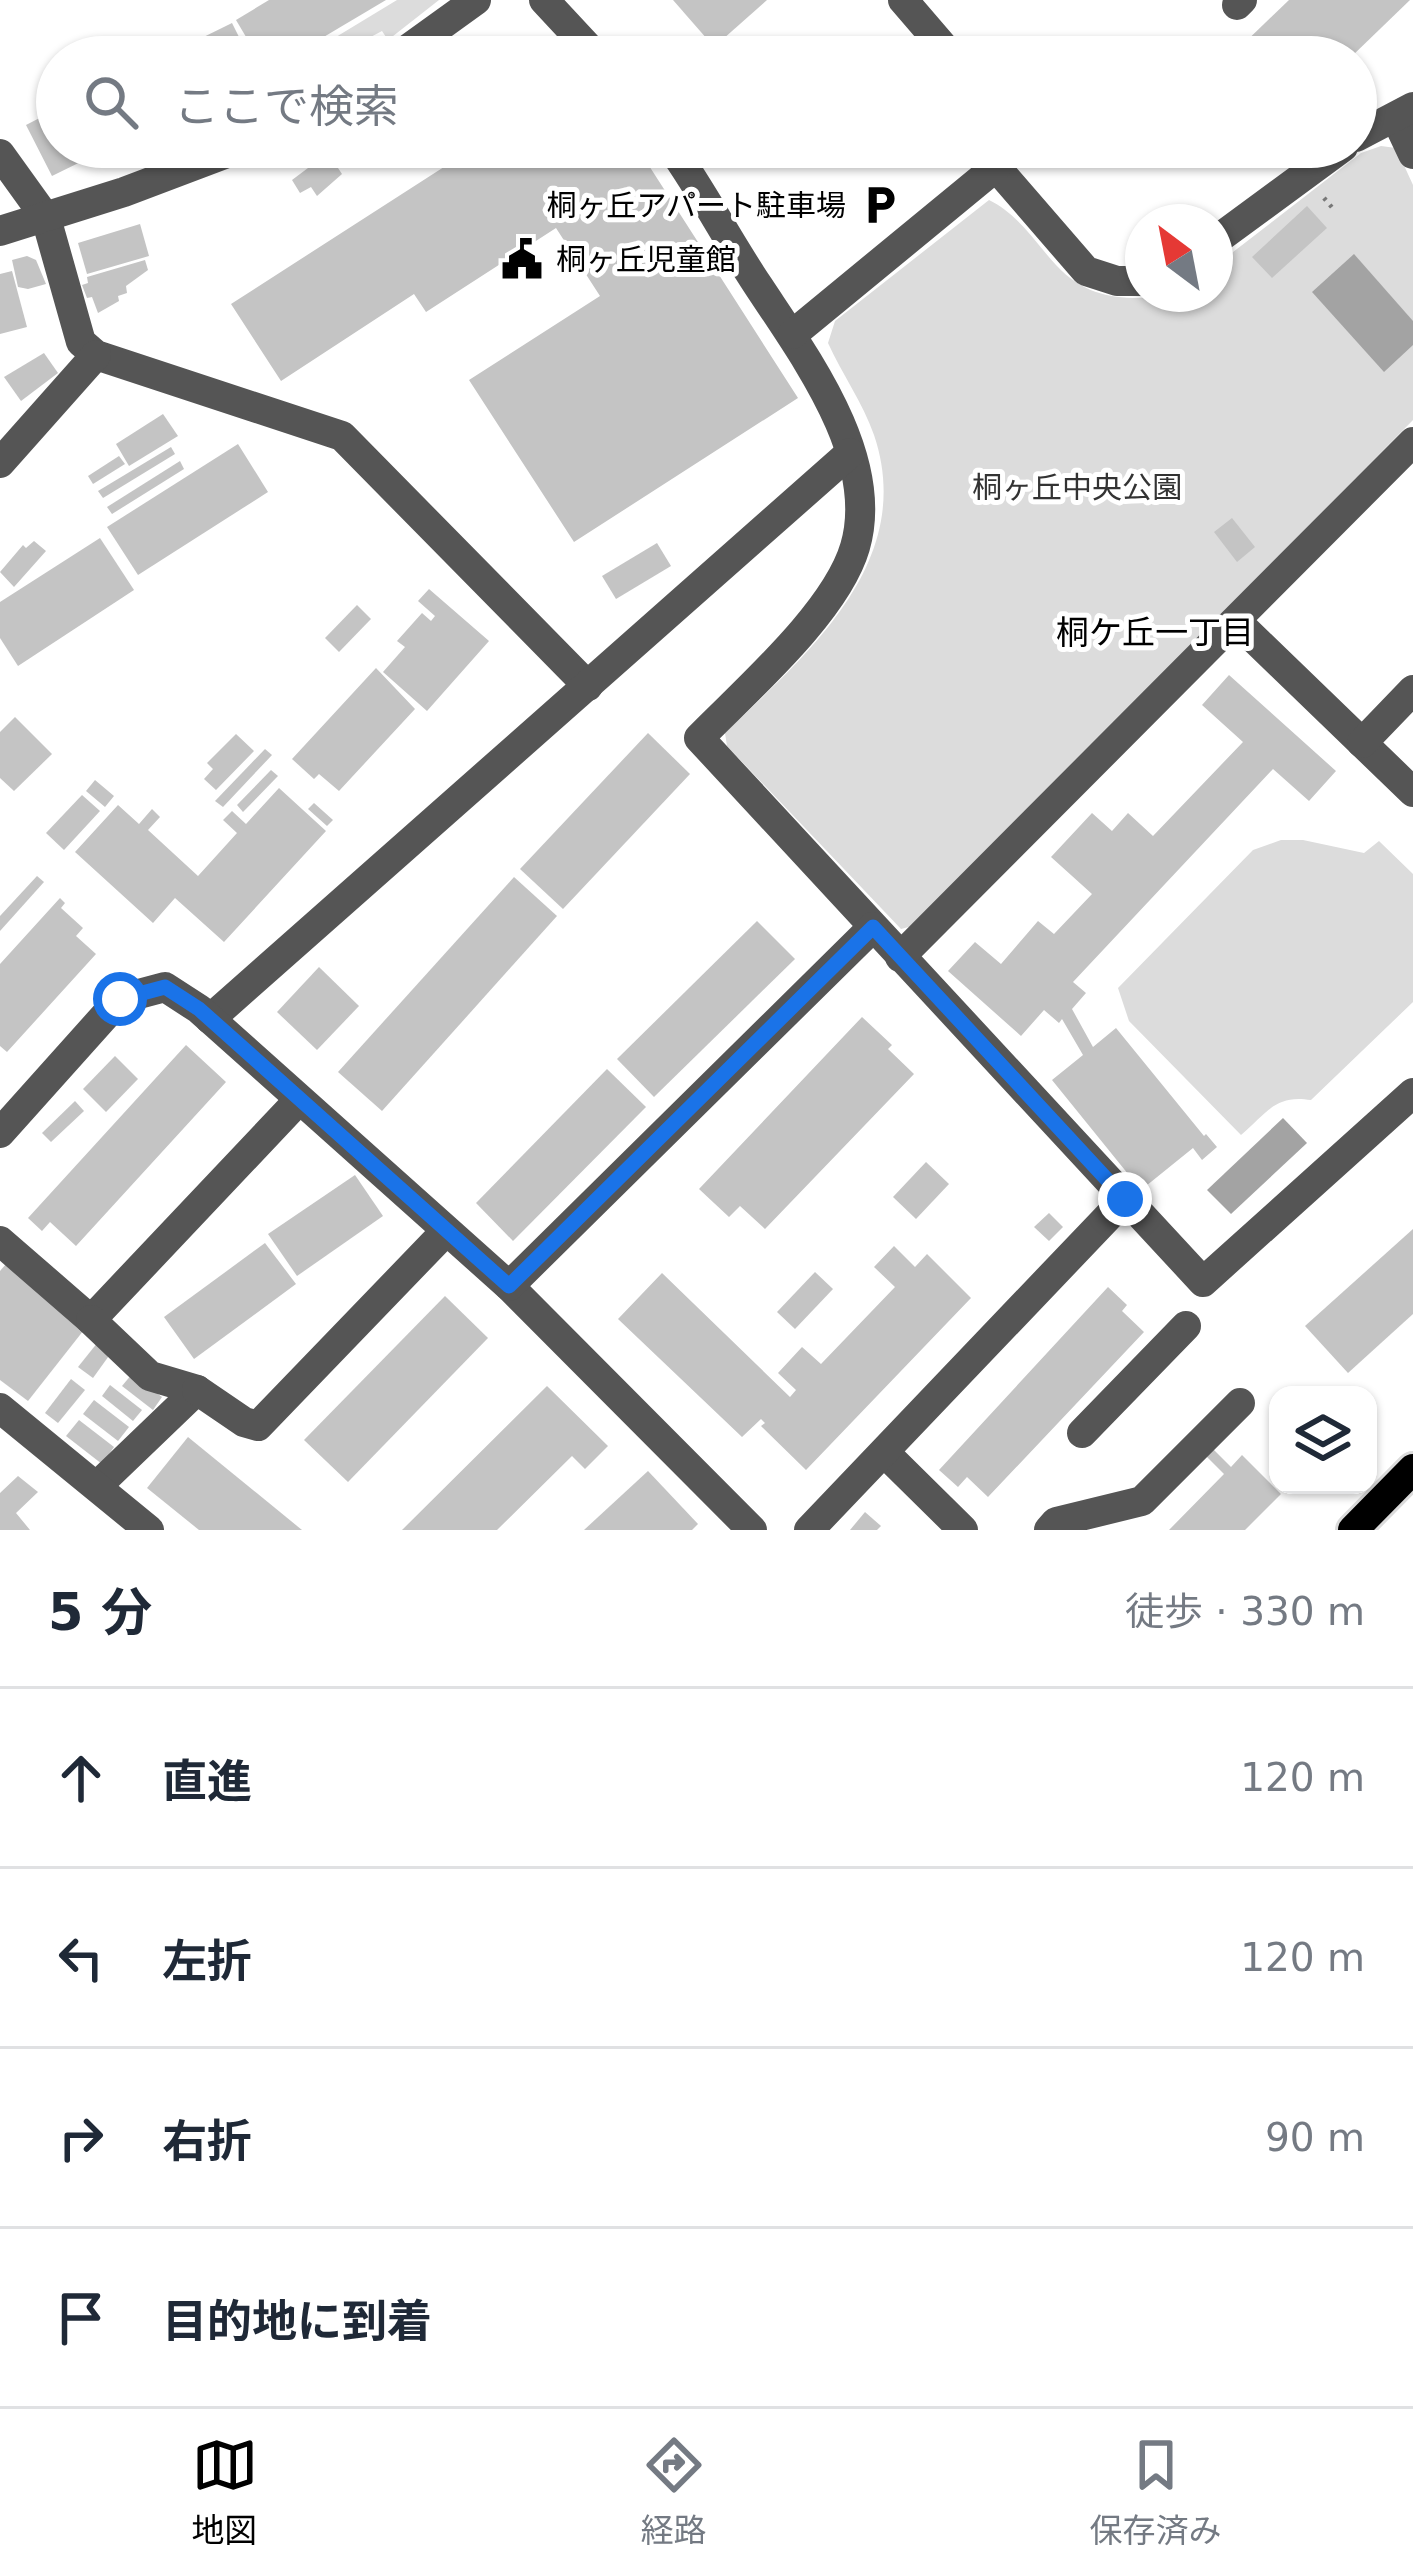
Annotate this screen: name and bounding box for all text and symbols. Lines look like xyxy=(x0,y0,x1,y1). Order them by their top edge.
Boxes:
search box xyxy=(36,36,1377,168)
icon: search xyxy=(78,69,144,135)
text: ここで検索 xyxy=(174,80,399,133)
parking icon: 桐ヶ丘アパート駐車場 xyxy=(857,182,903,228)
place label: 桐ヶ丘アパート駐車場 xyxy=(547,188,846,223)
north arrow xyxy=(1125,204,1233,312)
public building icon: 桐ヶ丘児童館 xyxy=(499,236,545,282)
place label: 桐ヶ丘児童館 xyxy=(556,242,736,277)
park label: 桐ヶ丘中央公園 xyxy=(972,470,1182,505)
district label: 桐ケ丘一丁目 xyxy=(1056,613,1254,652)
route start xyxy=(93,972,147,1026)
route end xyxy=(1098,1172,1152,1226)
map controls xyxy=(1269,1386,1377,1494)
button: layers xyxy=(1269,1386,1377,1494)
text: 5 分 xyxy=(48,1583,152,1642)
text: 徒歩 · 330 m xyxy=(1125,1589,1365,1634)
icon: ahead xyxy=(48,1745,114,1811)
text: 直進 xyxy=(162,1755,252,1808)
text: 120 m xyxy=(1240,1755,1365,1800)
icon: left xyxy=(48,1925,114,1991)
text: 左折 xyxy=(162,1935,252,1988)
text: 120 m xyxy=(1240,1935,1365,1980)
icon: right xyxy=(48,2105,114,2171)
text: 右折 xyxy=(162,2115,252,2168)
text: 90 m xyxy=(1265,2115,1365,2160)
icon: arrive xyxy=(48,2285,114,2351)
text: 目的地に到着 xyxy=(162,2295,432,2348)
tab: 地図 xyxy=(192,2432,258,2552)
tab: 経路 xyxy=(641,2432,707,2552)
tab: 保存済み xyxy=(1090,2432,1222,2552)

